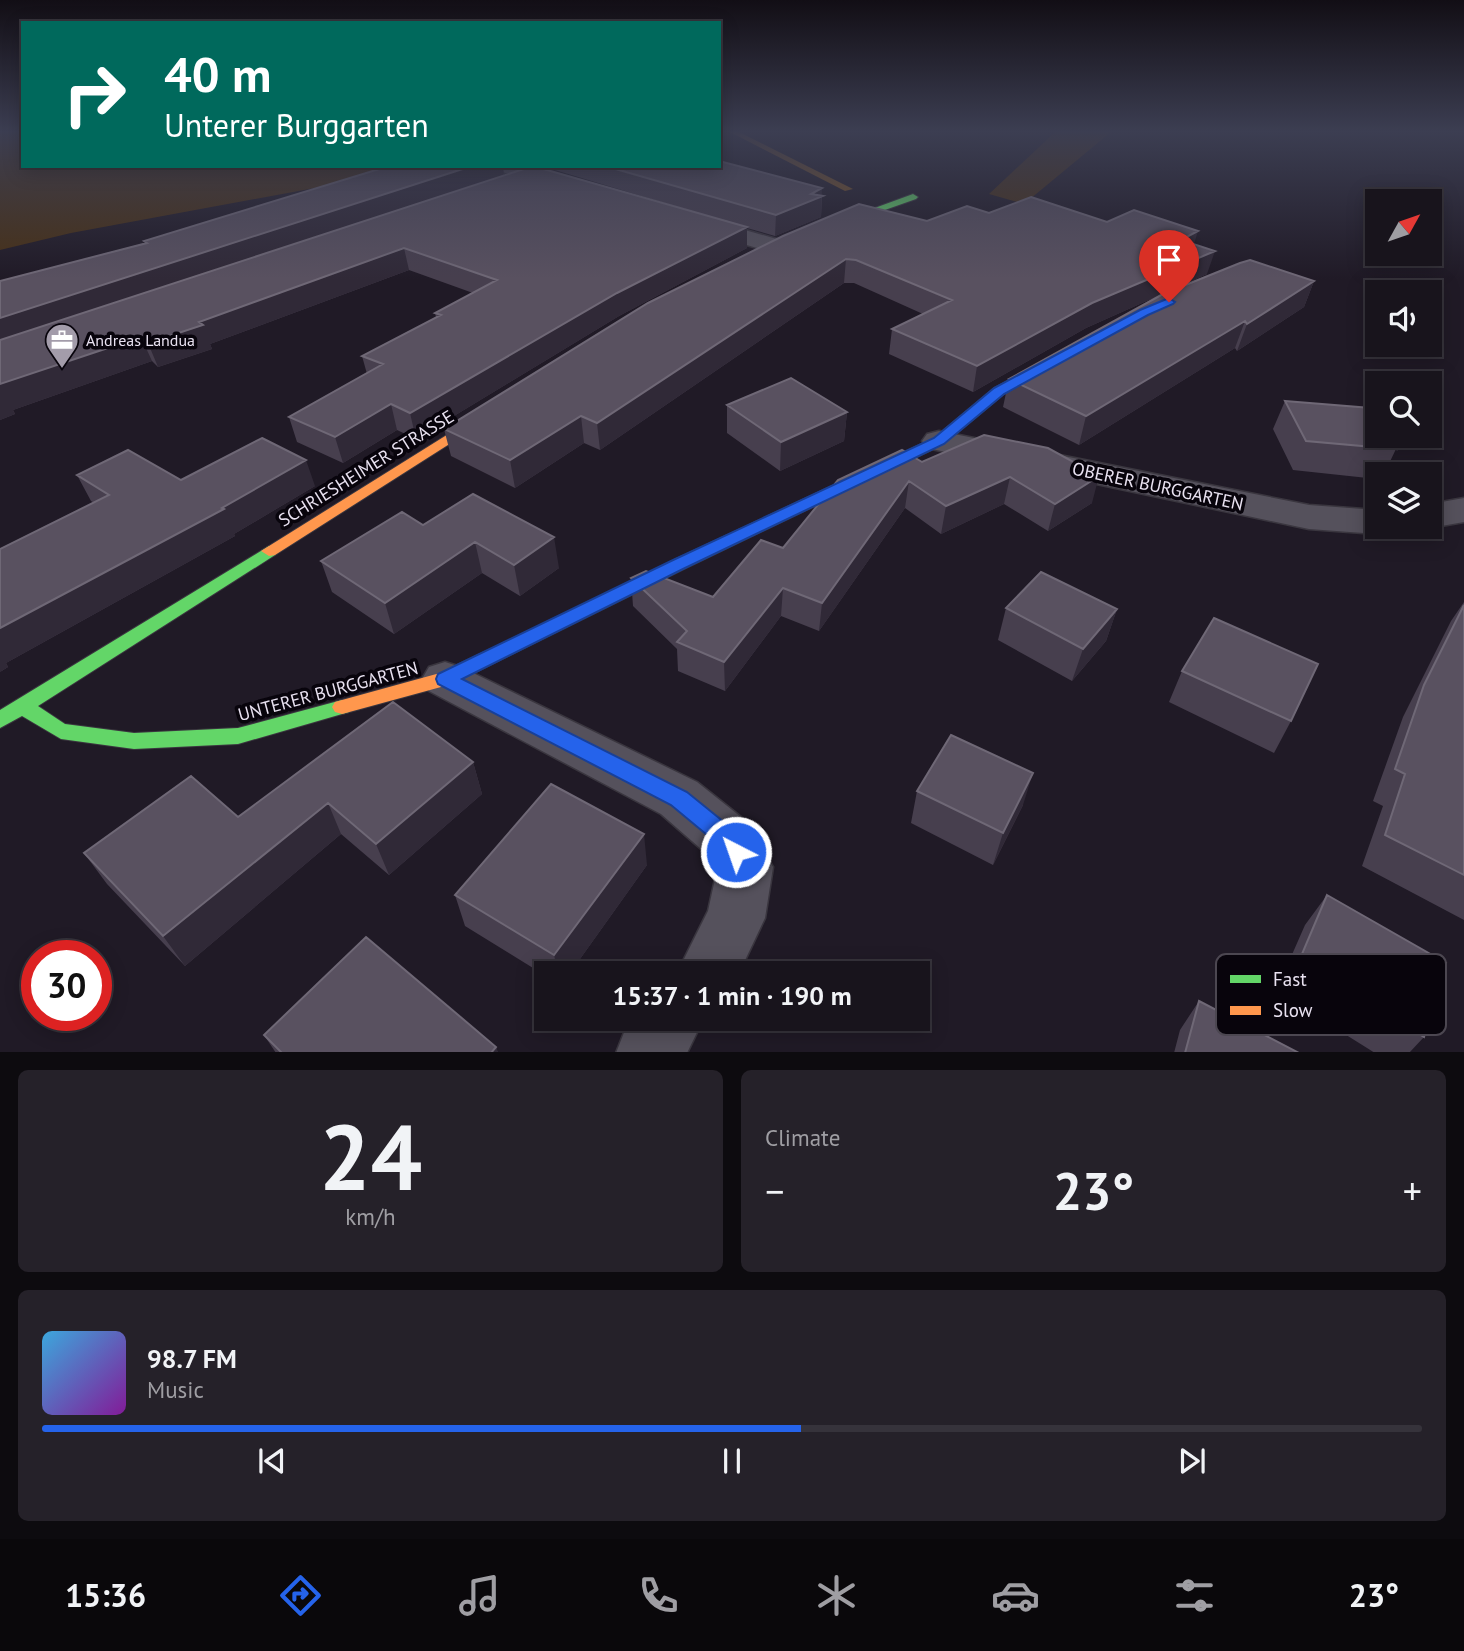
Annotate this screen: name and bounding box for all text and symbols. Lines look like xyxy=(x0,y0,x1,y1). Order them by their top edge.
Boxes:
text: 40 m xyxy=(164,42,271,106)
icon: right xyxy=(49,49,140,140)
text: Unterer Burggarten xyxy=(164,104,429,146)
north arrow xyxy=(1365,189,1442,266)
map controls xyxy=(1365,189,1442,539)
pin xyxy=(1139,230,1199,302)
icon: arrive xyxy=(1150,241,1188,279)
button: sound xyxy=(1365,280,1442,357)
office icon: Andreas Landua xyxy=(43,321,81,370)
place label: Andreas Landua xyxy=(86,330,195,350)
button: search xyxy=(1365,371,1442,448)
street label: SCHRIESHEIMER STRASSE xyxy=(274,405,458,531)
street label: OBERER BURGGARTEN xyxy=(1070,457,1246,515)
button: layers xyxy=(1365,462,1442,539)
street label: UNTERER BURGGARTEN xyxy=(235,656,421,726)
position arrow xyxy=(699,815,773,889)
speed limit sign: 30 xyxy=(21,940,112,1031)
legend xyxy=(1216,954,1446,1035)
text: Fast xyxy=(1273,967,1307,991)
text: 15:37 · 1 min · 190 m xyxy=(612,979,852,1012)
text: Slow xyxy=(1273,998,1313,1022)
text: 24 xyxy=(319,1097,422,1215)
text: Climate xyxy=(765,1123,840,1152)
text: 23° xyxy=(1053,1157,1134,1224)
text: − xyxy=(765,1166,784,1215)
text: + xyxy=(1403,1166,1422,1215)
text: km/h xyxy=(345,1202,396,1231)
text: 98.7 FM xyxy=(147,1342,237,1375)
text: Music xyxy=(147,1375,204,1404)
icon: previous xyxy=(253,1442,291,1480)
icon: pause xyxy=(713,1442,751,1480)
icon: next xyxy=(1173,1442,1211,1480)
icon: directions xyxy=(276,1571,325,1620)
icon: music xyxy=(455,1571,504,1620)
icon: phone xyxy=(634,1571,683,1620)
icon: climate xyxy=(812,1571,861,1620)
icon: car xyxy=(991,1571,1040,1620)
icon: filters xyxy=(1170,1571,1219,1620)
text: 15:36 xyxy=(65,1574,146,1616)
text: 23° xyxy=(1349,1574,1399,1616)

